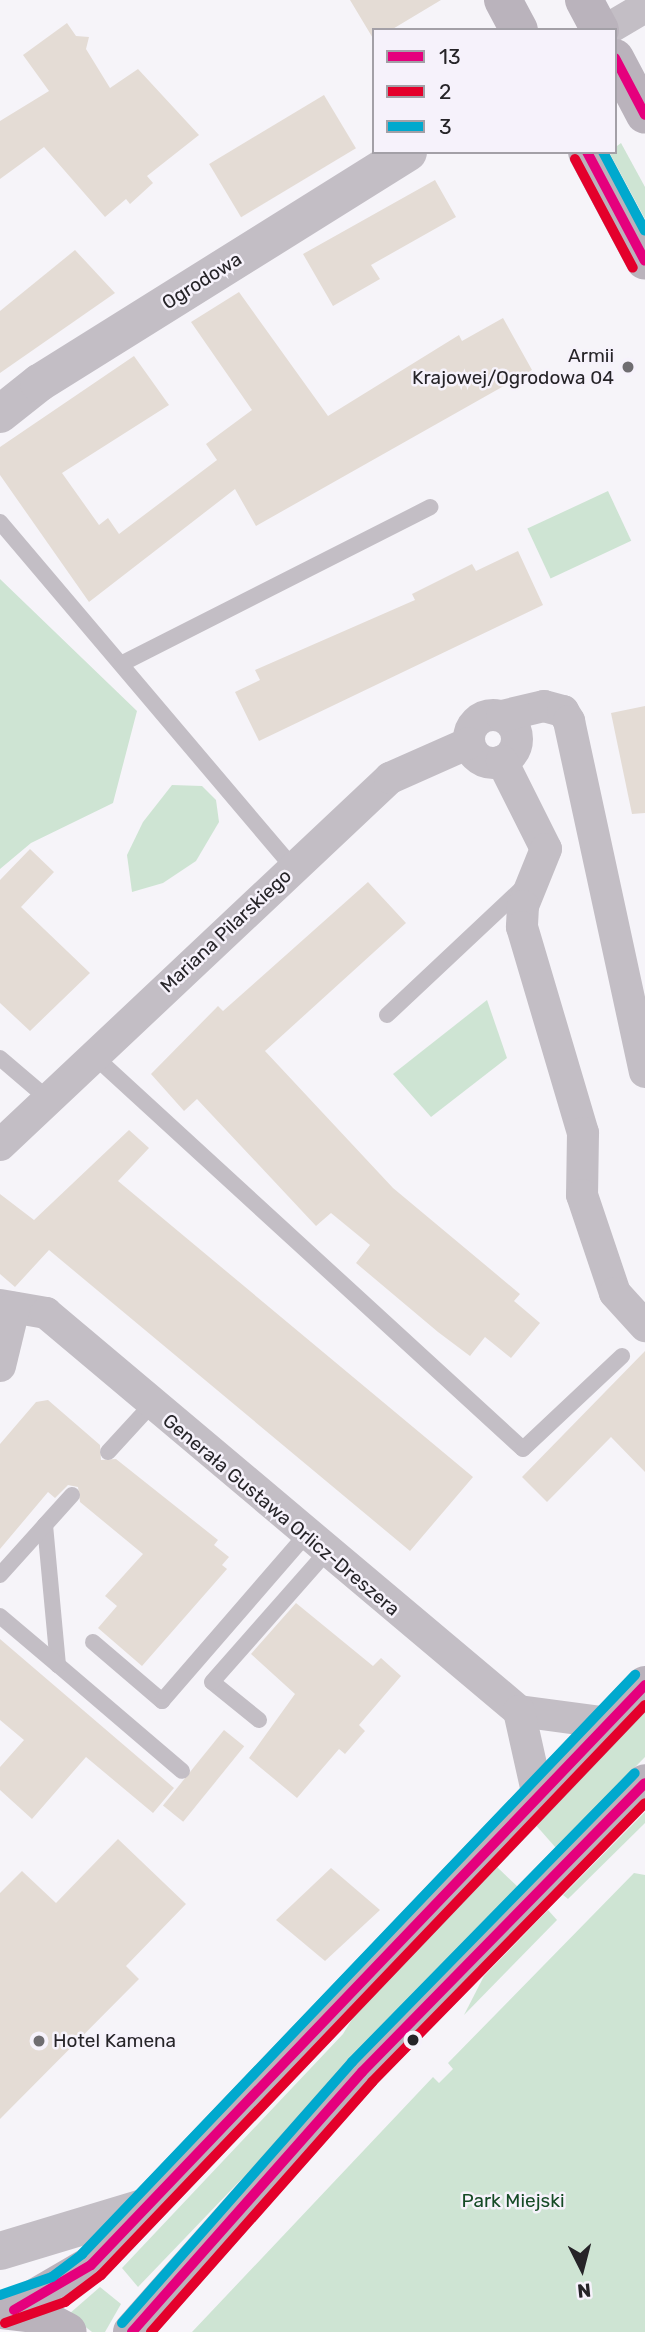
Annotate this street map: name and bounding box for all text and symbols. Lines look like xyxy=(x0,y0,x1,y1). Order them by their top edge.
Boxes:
legend xyxy=(372,28,617,154)
text: 13 xyxy=(439,44,461,69)
text: 2 xyxy=(439,79,451,104)
text: 3 xyxy=(439,114,452,139)
street label: Ogrodowa xyxy=(158,248,246,314)
place label: Armii Krajowej/Ogrodowa 04 xyxy=(412,345,614,389)
marker: Armii Krajowej/Ogrodowa 04 xyxy=(620,359,636,375)
street label: Mariana Pilarskiego xyxy=(156,864,296,998)
street label: Generała Gustawa Orlicz-Dreszera xyxy=(158,1409,404,1621)
place label: Hotel Kamena xyxy=(53,2030,176,2052)
marker: Hotel Kamena xyxy=(31,2033,47,2049)
unlabelled marker xyxy=(406,2033,420,2047)
park label: Park Miejski xyxy=(461,2190,565,2212)
north arrow xyxy=(547,2234,617,2304)
text: N xyxy=(576,2278,592,2303)

